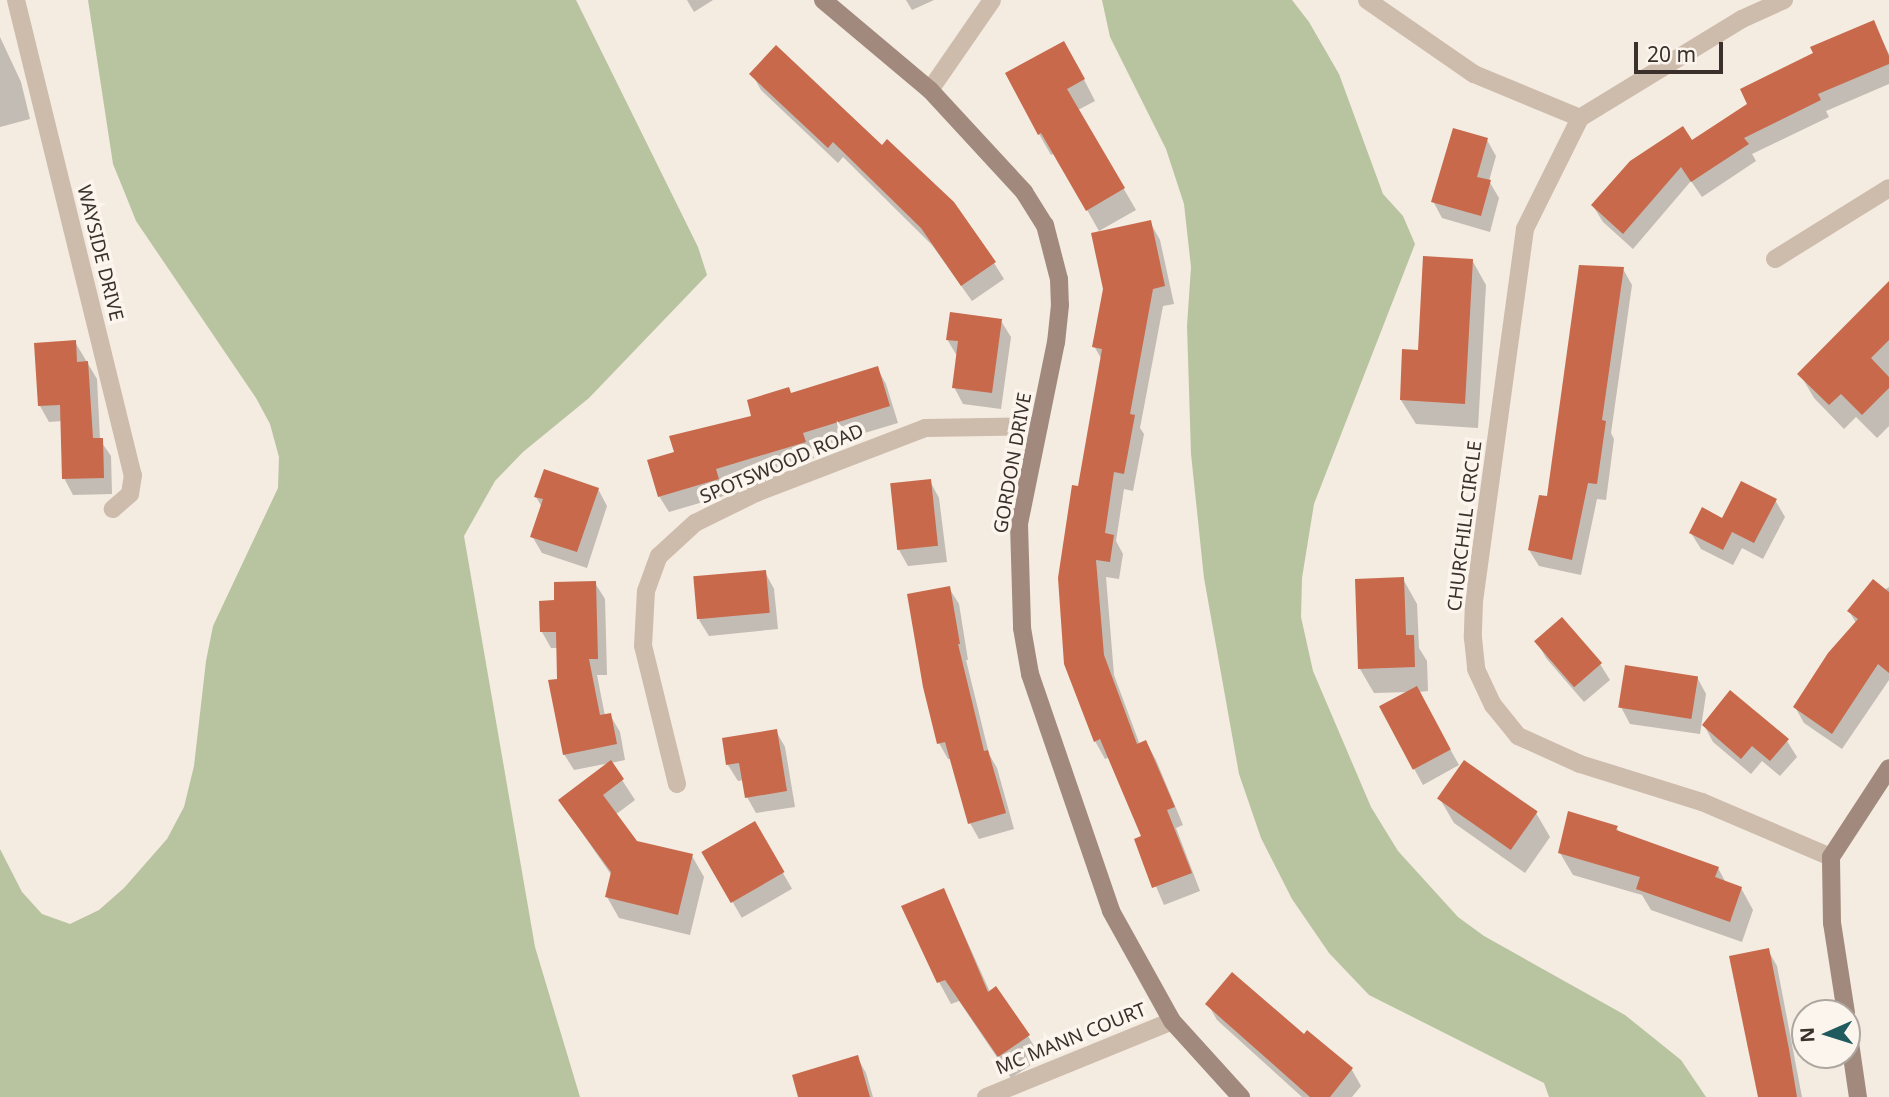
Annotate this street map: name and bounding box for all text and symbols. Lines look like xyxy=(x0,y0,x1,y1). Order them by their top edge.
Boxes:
scale bar xyxy=(1637,28,1726,72)
text: 20 m xyxy=(1647,40,1696,68)
street label: WAYSIDE DRIVE xyxy=(72,183,128,323)
street label: GORDON DRIVE xyxy=(989,391,1037,535)
street label: SPOTSWOOD ROAD xyxy=(697,419,867,509)
street label: CHURCHILL CIRCLE xyxy=(1443,439,1487,613)
street label: MC MANN COURT xyxy=(993,998,1149,1080)
north arrow xyxy=(1791,999,1861,1069)
text: N xyxy=(1794,1027,1820,1043)

